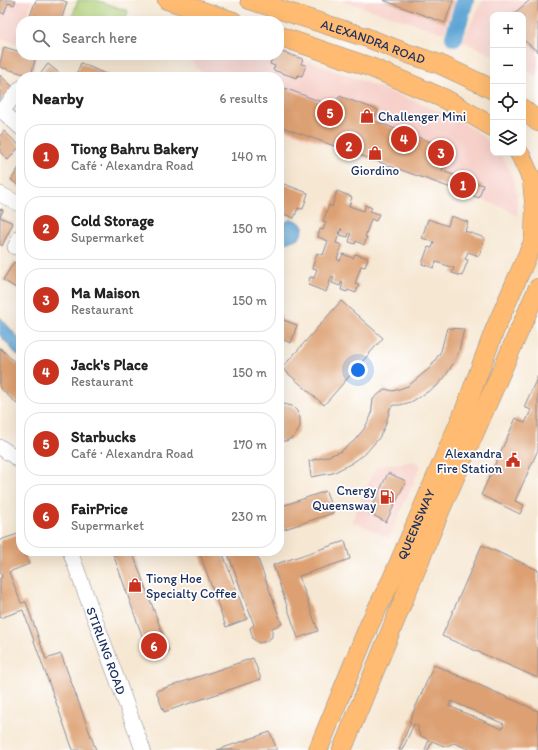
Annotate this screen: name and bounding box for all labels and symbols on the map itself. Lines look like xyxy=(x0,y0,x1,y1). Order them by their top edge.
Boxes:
street label: ALEXANDRA ROAD xyxy=(319,16,428,67)
pin: 5 xyxy=(317,98,343,128)
shop icon: Challenger Mini xyxy=(359,108,375,124)
place label: Challenger Mini xyxy=(378,109,466,124)
pin: 4 xyxy=(391,124,417,154)
pin: 2 xyxy=(336,131,362,161)
pin: 3 xyxy=(428,138,454,168)
shop icon: Giordino xyxy=(367,145,383,161)
place label: Giordino xyxy=(351,163,400,178)
pin: 1 xyxy=(450,170,476,200)
your location xyxy=(348,360,368,380)
place label: Alexandra Fire Station xyxy=(437,446,503,476)
public building icon: Alexandra Fire Station xyxy=(505,452,521,468)
place label: Cnergy Queensway xyxy=(312,483,376,513)
street label: QUEENSWAY xyxy=(394,486,438,562)
fuel station icon: Cnergy Queensway xyxy=(379,489,395,505)
place label: Tiong Hoe Specialty Coffee xyxy=(146,571,237,601)
shop icon: Tiong Hoe Specialty Coffee xyxy=(127,577,143,593)
street label: STIRLING ROAD xyxy=(83,605,129,696)
pin: 6 xyxy=(141,631,167,661)

